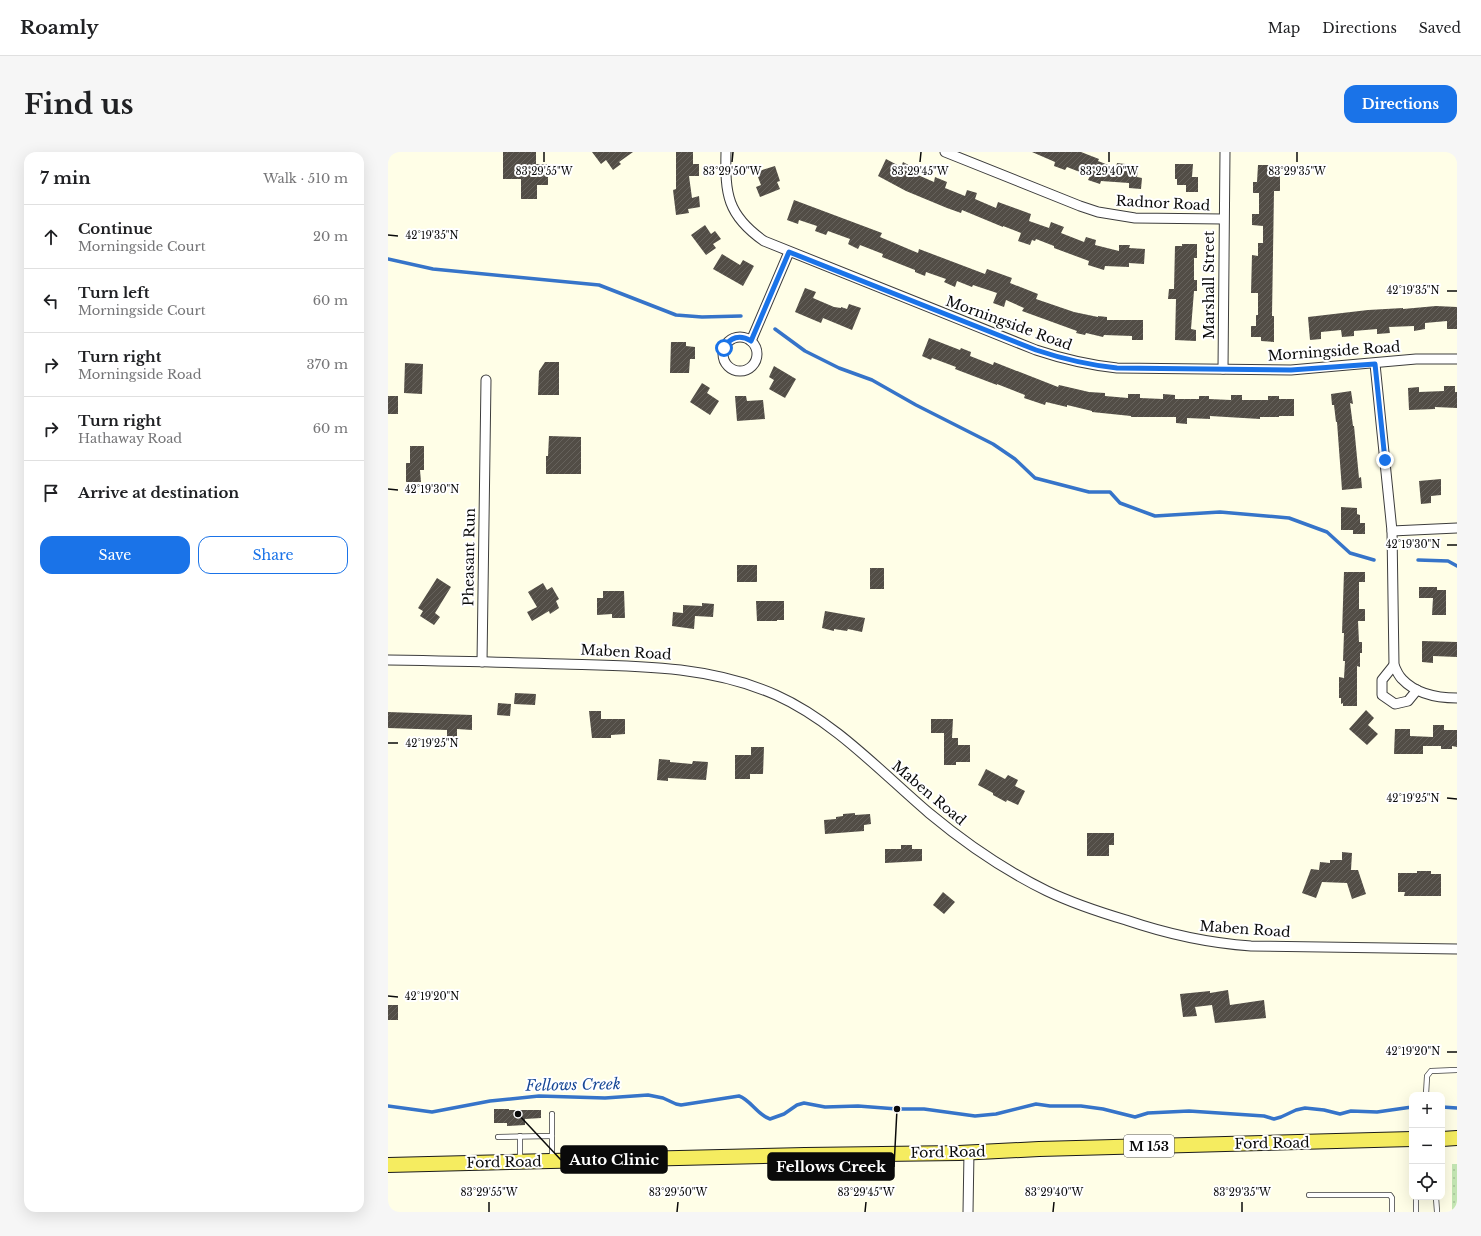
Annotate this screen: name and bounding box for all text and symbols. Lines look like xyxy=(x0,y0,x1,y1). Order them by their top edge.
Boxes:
text: Roamly xyxy=(20,16,99,39)
text: Map xyxy=(1268,19,1300,37)
text: Directions xyxy=(1322,19,1397,37)
text: Saved xyxy=(1419,19,1461,37)
button: Directions xyxy=(1344,85,1457,123)
text: Find us xyxy=(24,87,134,122)
text: 83°29'55"W xyxy=(516,165,573,178)
text: 83°29'50"W xyxy=(703,165,761,178)
text: 83°29'45"W xyxy=(892,165,949,178)
text: 83°29'40"W xyxy=(1080,165,1138,178)
text: 83°29'35"W xyxy=(1268,165,1326,178)
text: 7 min xyxy=(40,168,91,189)
text: Walk · 510 m xyxy=(263,170,348,187)
street label: Radnor Road xyxy=(1115,192,1211,214)
text: Continue xyxy=(78,219,153,238)
icon: ahead xyxy=(40,226,62,248)
text: 20 m xyxy=(313,228,348,245)
text: 42°19'35"N xyxy=(405,229,459,242)
street label: Marshall Street xyxy=(1200,230,1218,339)
text: Morningside Court xyxy=(78,238,206,255)
text: Turn left xyxy=(78,283,149,302)
text: 42°19'35"N xyxy=(1386,284,1440,297)
icon: left xyxy=(40,290,62,312)
text: 60 m xyxy=(313,292,348,309)
street label: Morningside Road xyxy=(943,292,1075,354)
text: Morningside Court xyxy=(78,302,206,319)
street label: Morningside Road xyxy=(1267,337,1402,365)
route start xyxy=(715,339,733,357)
text: Turn right xyxy=(78,347,161,366)
icon: right xyxy=(40,354,62,376)
text: 370 m xyxy=(307,356,348,373)
text: Morningside Road xyxy=(78,366,202,383)
text: Turn right xyxy=(78,411,161,430)
icon: right xyxy=(40,418,62,440)
text: 60 m xyxy=(313,420,348,437)
text: Hathaway Road xyxy=(78,430,182,447)
route end xyxy=(1376,451,1394,469)
icon: arrive xyxy=(40,482,62,504)
text: Arrive at destination xyxy=(78,483,239,502)
text: 42°19'30"N xyxy=(405,483,459,496)
street label: Pheasant Run xyxy=(459,507,479,606)
button: Save xyxy=(40,536,190,574)
button: Share xyxy=(198,536,348,574)
text: 42°19'30"N xyxy=(1386,538,1440,551)
street label: Maben Road xyxy=(580,641,673,663)
text: 42°19'25"N xyxy=(405,737,459,750)
street label: Maben Road xyxy=(888,757,970,830)
text: 42°19'25"N xyxy=(1386,792,1440,805)
street label: Maben Road xyxy=(1199,917,1292,941)
text: 42°19'20"N xyxy=(405,990,459,1003)
text: 42°19'20"N xyxy=(1386,1045,1440,1058)
water label: Fellows Creek xyxy=(524,1074,621,1095)
map controls xyxy=(1409,1092,1445,1200)
button: + xyxy=(1409,1092,1445,1128)
button: − xyxy=(1409,1128,1445,1164)
street label: Ford Road xyxy=(1234,1133,1310,1153)
road number: M 153 xyxy=(1124,1135,1174,1157)
street label: Ford Road xyxy=(910,1142,986,1162)
callout: Auto Clinic xyxy=(561,1146,667,1173)
text: Auto Clinic xyxy=(568,1150,659,1169)
street label: Ford Road xyxy=(466,1152,542,1172)
callout: Fellows Creek xyxy=(768,1153,894,1180)
text: Fellows Creek xyxy=(776,1157,887,1176)
button: locate xyxy=(1409,1164,1445,1200)
text: 83°29'55"W xyxy=(461,1186,518,1199)
text: 83°29'50"W xyxy=(649,1186,707,1199)
text: 83°29'45"W xyxy=(838,1186,895,1199)
text: 83°29'40"W xyxy=(1025,1186,1083,1199)
text: 83°29'35"W xyxy=(1213,1186,1271,1199)

